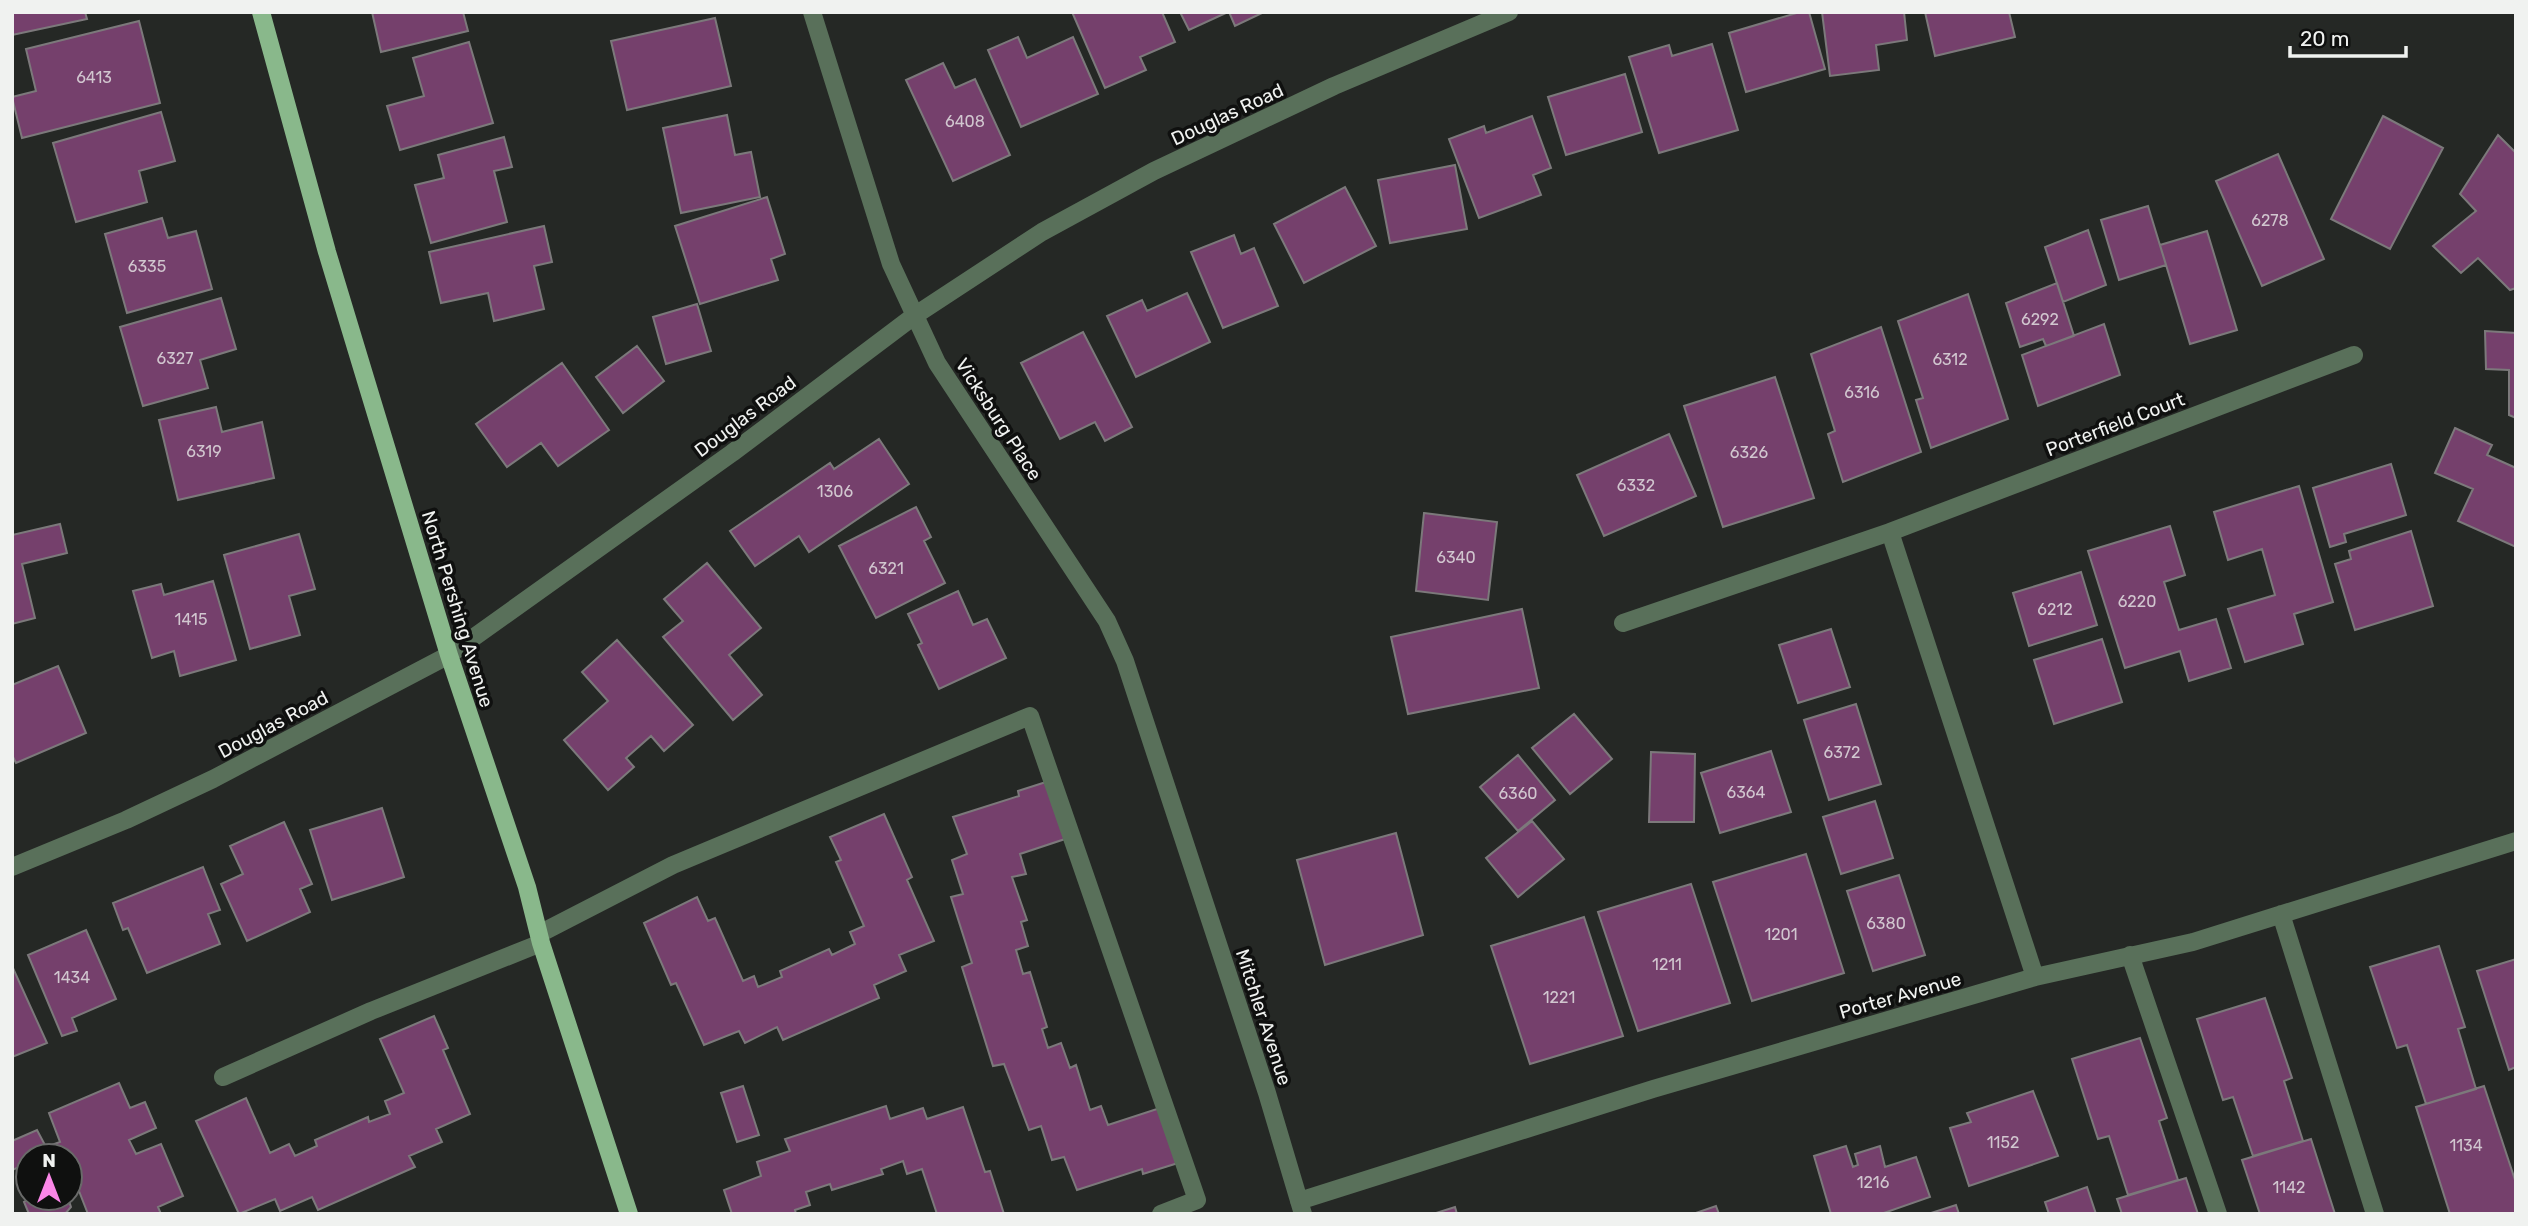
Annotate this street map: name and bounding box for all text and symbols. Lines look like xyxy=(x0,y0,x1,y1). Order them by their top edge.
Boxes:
scale bar xyxy=(2290,14,2406,58)
text: 20 m xyxy=(2300,26,2349,51)
house number: 6413 xyxy=(76,68,112,87)
street label: Douglas Road xyxy=(1167,78,1287,151)
house number: 6408 xyxy=(945,112,985,131)
house number: 6278 xyxy=(2251,211,2289,230)
house number: 6335 xyxy=(128,257,166,276)
house number: 6292 xyxy=(2021,310,2059,329)
house number: 6327 xyxy=(157,349,193,368)
house number: 6312 xyxy=(1932,350,1968,369)
street label: Vicksburg Place xyxy=(951,354,1047,485)
street label: Douglas Road xyxy=(690,371,801,462)
house number: 6316 xyxy=(1844,383,1880,402)
street label: Porterfield Court xyxy=(2043,387,2188,462)
house number: 6319 xyxy=(186,442,222,461)
house number: 6326 xyxy=(1730,443,1768,462)
house number: 6332 xyxy=(1617,476,1655,495)
house number: 1306 xyxy=(817,482,853,501)
street label: North Pershing Avenue xyxy=(417,508,498,710)
house number: 6340 xyxy=(1436,548,1476,567)
house number: 6321 xyxy=(868,559,904,578)
house number: 6220 xyxy=(2118,592,2156,611)
house number: 6212 xyxy=(2037,600,2073,619)
house number: 1415 xyxy=(175,610,207,629)
street label: Douglas Road xyxy=(214,686,332,763)
house number: 6372 xyxy=(1824,743,1860,762)
house number: 6364 xyxy=(1727,783,1765,802)
house number: 6360 xyxy=(1498,784,1538,803)
house number: 6380 xyxy=(1866,914,1906,933)
house number: 1201 xyxy=(1764,925,1798,944)
street label: Mitchler Avenue xyxy=(1231,946,1296,1088)
house number: 1211 xyxy=(1652,955,1682,974)
street label: Porter Avenue xyxy=(1837,967,1964,1024)
house number: 1434 xyxy=(54,968,90,987)
house number: 1221 xyxy=(1543,988,1575,1007)
house number: 1152 xyxy=(1987,1133,2019,1152)
house number: 1134 xyxy=(2449,1136,2483,1155)
north arrow xyxy=(14,1142,84,1212)
text: N xyxy=(42,1149,56,1172)
house number: 1216 xyxy=(1857,1173,1890,1192)
house number: 1142 xyxy=(2272,1178,2306,1197)

